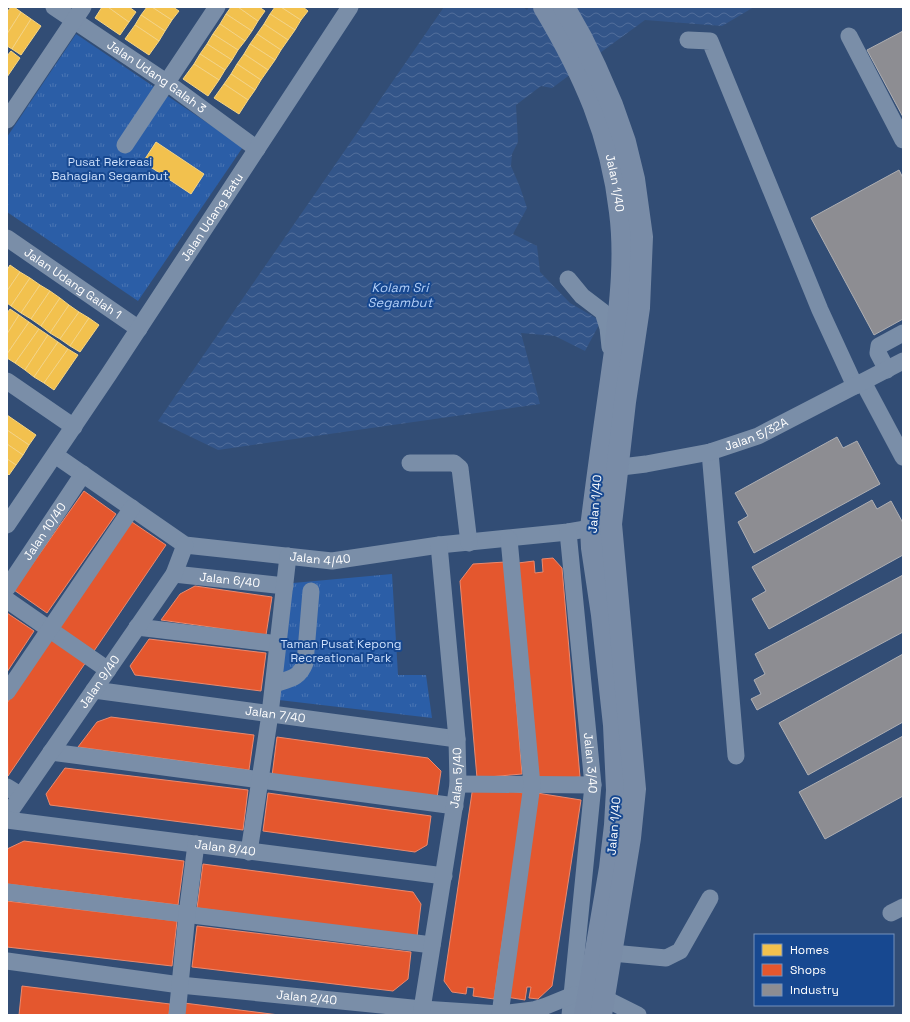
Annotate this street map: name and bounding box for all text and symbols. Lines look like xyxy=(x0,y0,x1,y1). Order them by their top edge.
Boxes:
street label: Jalan Udang Galah 3 xyxy=(104,37,209,117)
street label: Jalan 1/40 xyxy=(602,152,628,213)
park label: Pusat Rekreasi Bahagian Segambut xyxy=(52,154,168,184)
street label: Jalan Udang Batu xyxy=(177,170,247,264)
street label: Jalan Udang Galah 1 xyxy=(21,244,125,323)
water label: Kolam Sri Segambut xyxy=(368,279,434,311)
street label: Jalan 5/32A xyxy=(722,414,791,455)
street label: Jalan 1/40 xyxy=(584,474,606,534)
street label: Jalan 10/40 xyxy=(20,499,70,564)
street label: Jalan 4/40 xyxy=(289,548,352,569)
street label: Jalan 6/40 xyxy=(198,569,261,591)
park label: Taman Pusat Kepong Recreational Park xyxy=(281,636,401,666)
street label: Jalan 9/40 xyxy=(76,652,124,712)
street label: Jalan 7/40 xyxy=(244,703,306,726)
street label: Jalan 3/40 xyxy=(580,732,601,794)
street label: Jalan 5/40 xyxy=(446,747,466,809)
street label: Jalan 1/40 xyxy=(603,796,625,856)
street label: Jalan 8/40 xyxy=(194,836,257,860)
legend xyxy=(754,934,894,1006)
text: Homes xyxy=(790,942,829,958)
text: Shops xyxy=(790,962,826,978)
text: Industry xyxy=(790,982,839,998)
street label: Jalan 2/40 xyxy=(276,987,338,1009)

